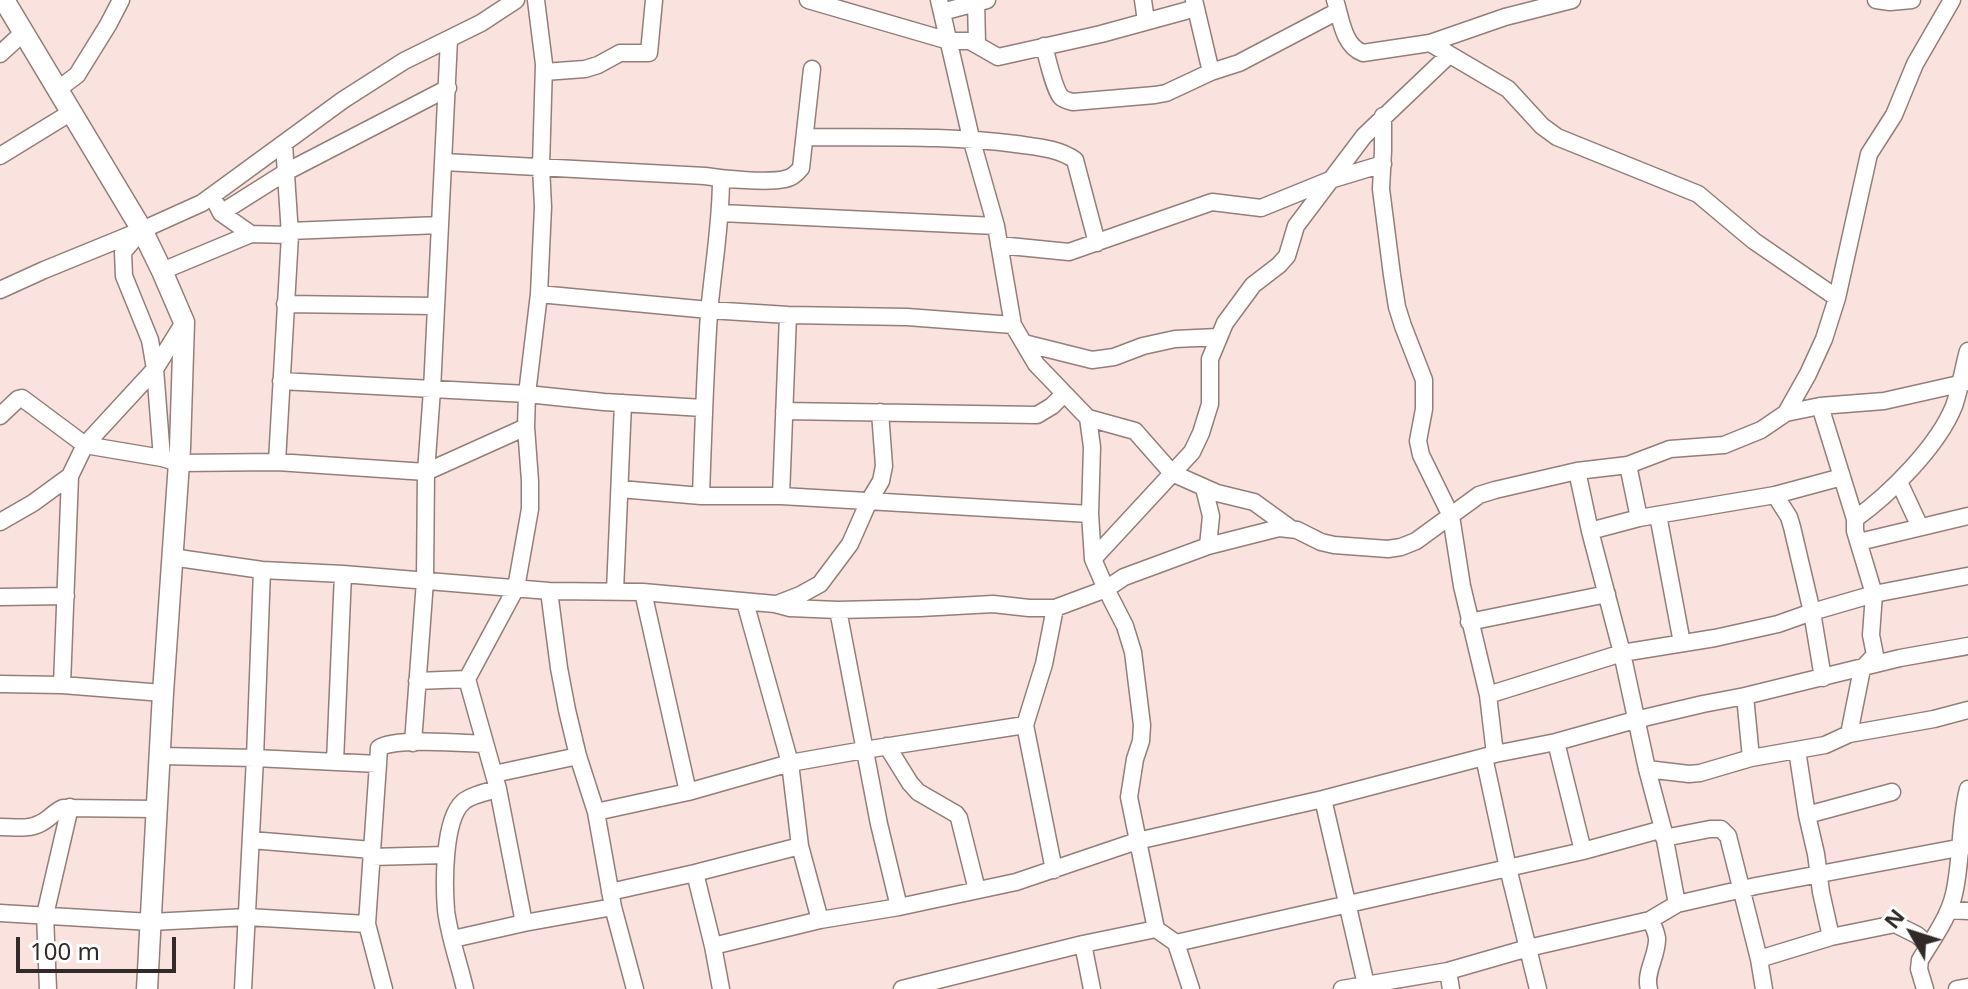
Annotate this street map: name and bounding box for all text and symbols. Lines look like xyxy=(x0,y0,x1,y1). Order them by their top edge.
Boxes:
north arrow xyxy=(1872,893,1952,973)
text: N xyxy=(1876,902,1911,934)
scale bar xyxy=(20,921,180,971)
text: 100 m xyxy=(30,934,100,967)

